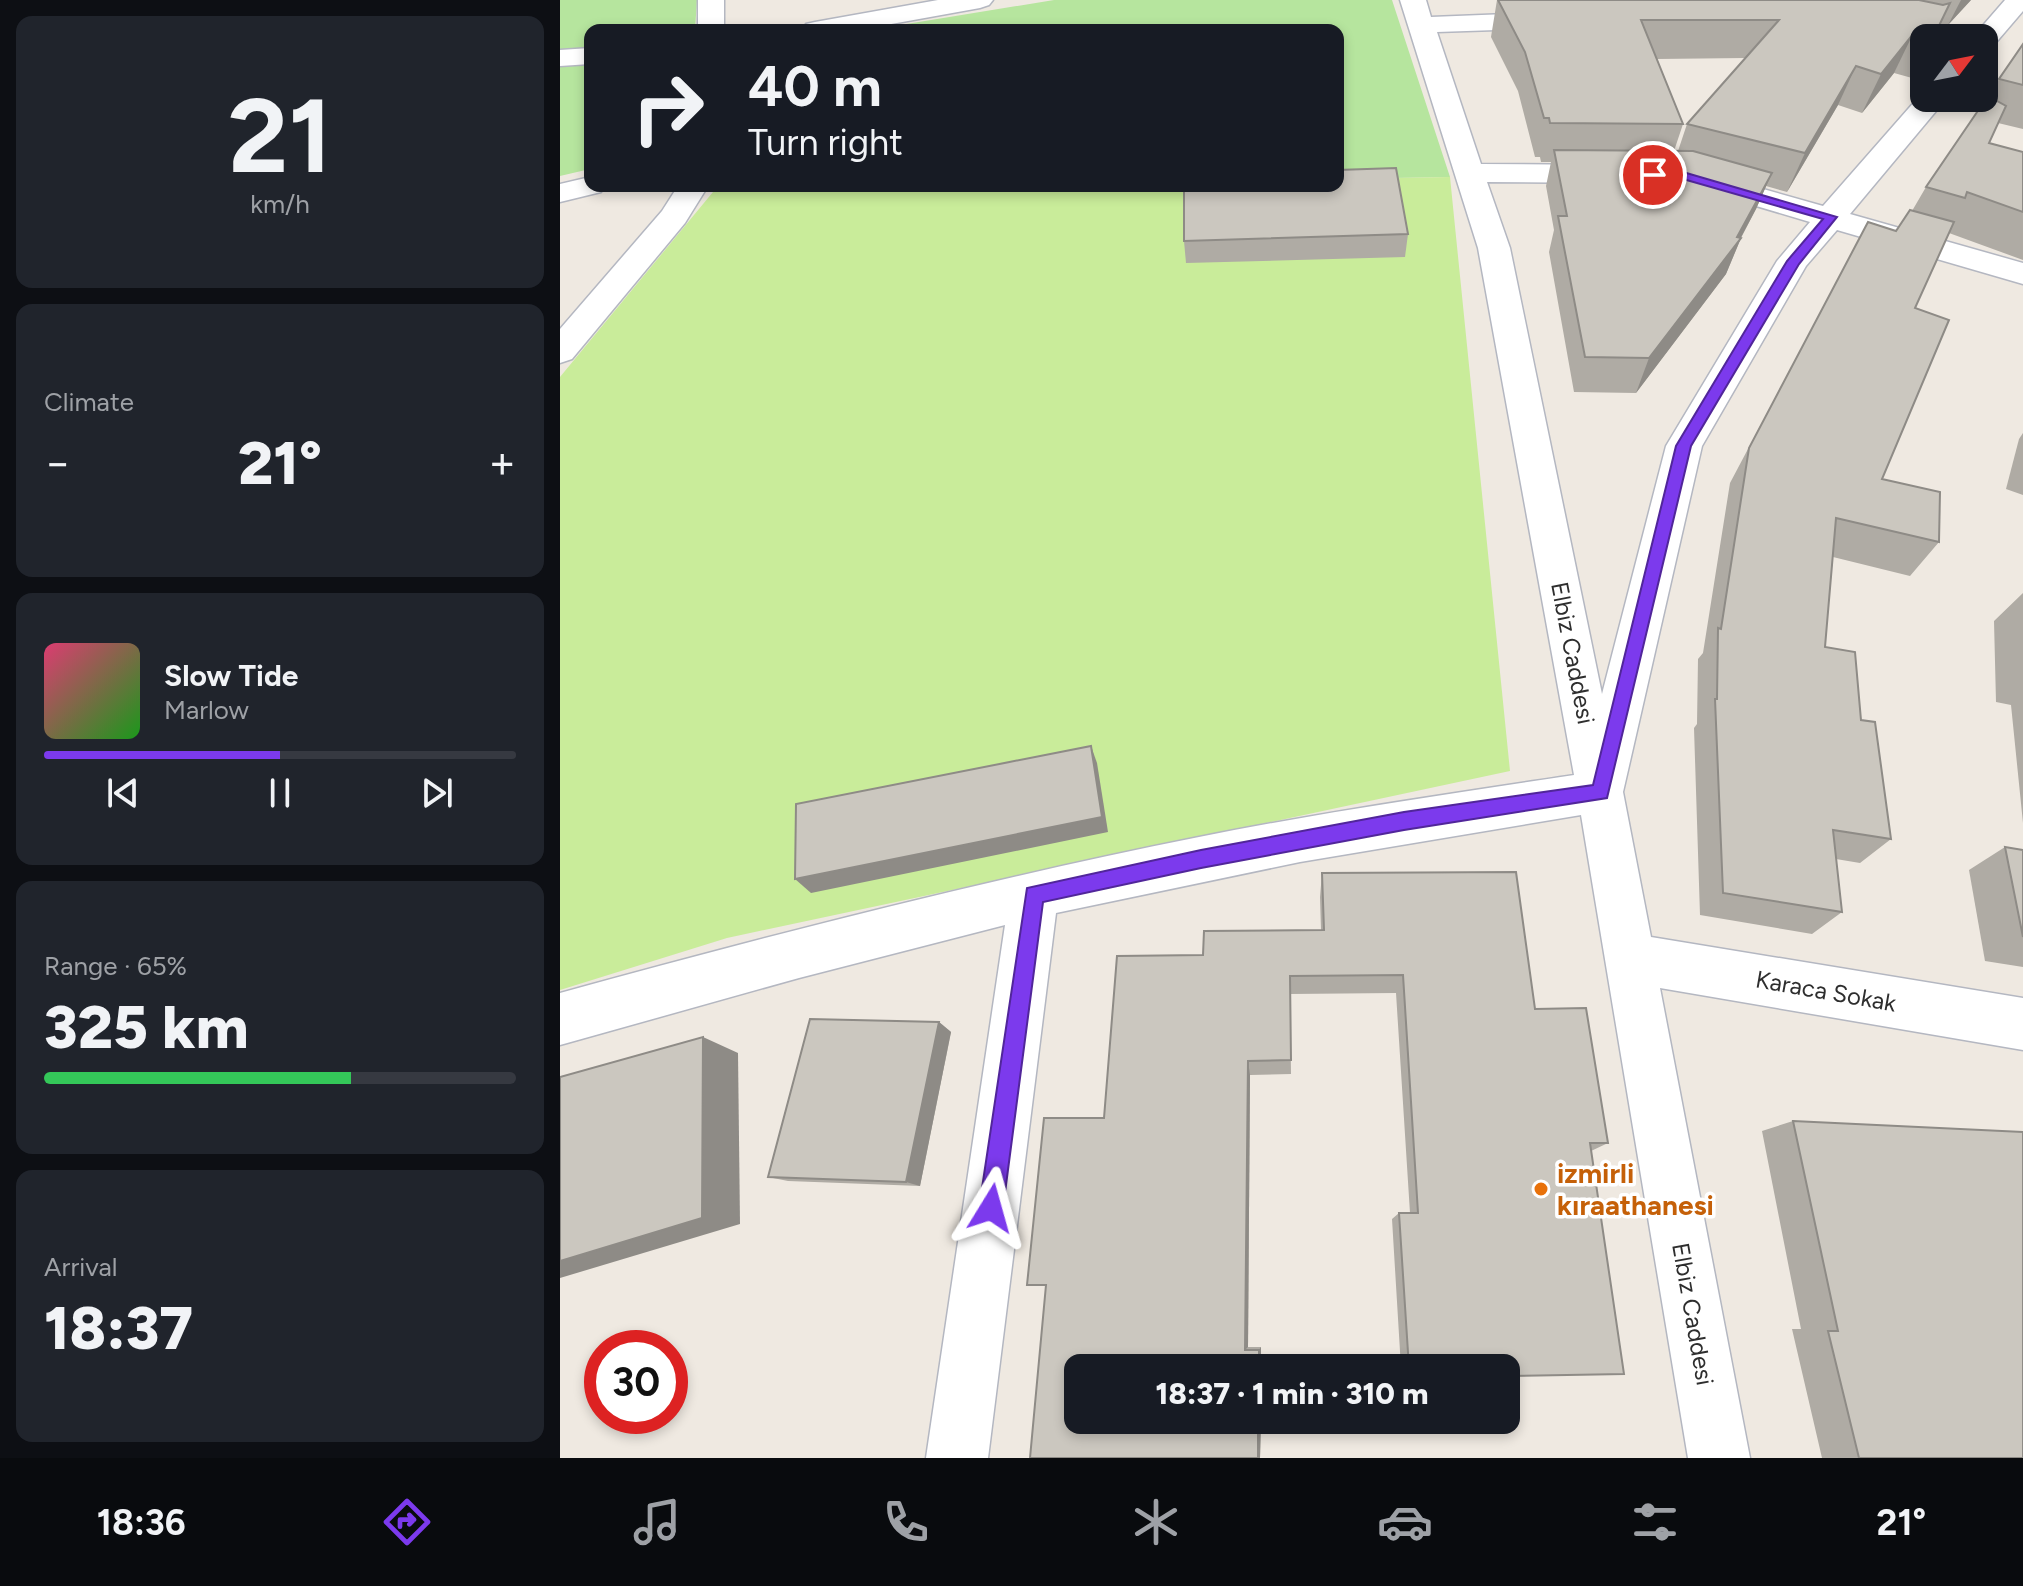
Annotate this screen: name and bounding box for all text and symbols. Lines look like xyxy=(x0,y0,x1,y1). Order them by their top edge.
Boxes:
north arrow xyxy=(1910,24,1998,112)
map controls xyxy=(1910,24,1998,112)
text: 40 m xyxy=(748,53,882,120)
icon: right xyxy=(616,56,720,160)
text: 21 xyxy=(228,73,332,198)
text: Turn right xyxy=(748,121,903,164)
pin xyxy=(1619,141,1687,209)
icon: arrive xyxy=(1631,153,1675,197)
text: km/h xyxy=(250,188,310,220)
text: Climate xyxy=(44,386,134,418)
text: 21° xyxy=(238,427,322,499)
text: − xyxy=(44,436,71,489)
text: + xyxy=(489,436,516,489)
street label: Elbiz Caddesi xyxy=(1545,579,1601,727)
text: Slow Tide xyxy=(164,657,298,694)
text: Marlow xyxy=(164,694,249,726)
icon: previous xyxy=(101,771,145,815)
icon: pause xyxy=(258,771,302,815)
icon: next xyxy=(415,771,459,815)
text: Range · 65% xyxy=(44,950,187,982)
street label: Karaca Sokak xyxy=(1754,964,1899,1018)
text: 325 km xyxy=(44,991,249,1063)
place label: izmirli kıraathanesi xyxy=(1557,1156,1714,1222)
position arrow xyxy=(949,1166,1033,1250)
marker: izmirli kıraathanesi xyxy=(1532,1180,1550,1198)
street label: Elbiz Caddesi xyxy=(1666,1240,1720,1388)
text: Arrival xyxy=(44,1251,117,1283)
text: 18:37 xyxy=(44,1292,193,1364)
speed limit sign: 30 xyxy=(584,1330,688,1434)
text: 18:37 · 1 min · 310 m xyxy=(1156,1375,1428,1412)
icon: directions xyxy=(379,1494,435,1550)
icon: music xyxy=(629,1494,685,1550)
icon: phone xyxy=(878,1494,934,1550)
icon: climate xyxy=(1128,1494,1184,1550)
icon: car xyxy=(1377,1494,1433,1550)
icon: filters xyxy=(1627,1494,1683,1550)
text: 18:36 xyxy=(97,1501,186,1544)
text: 21° xyxy=(1877,1501,1926,1544)

